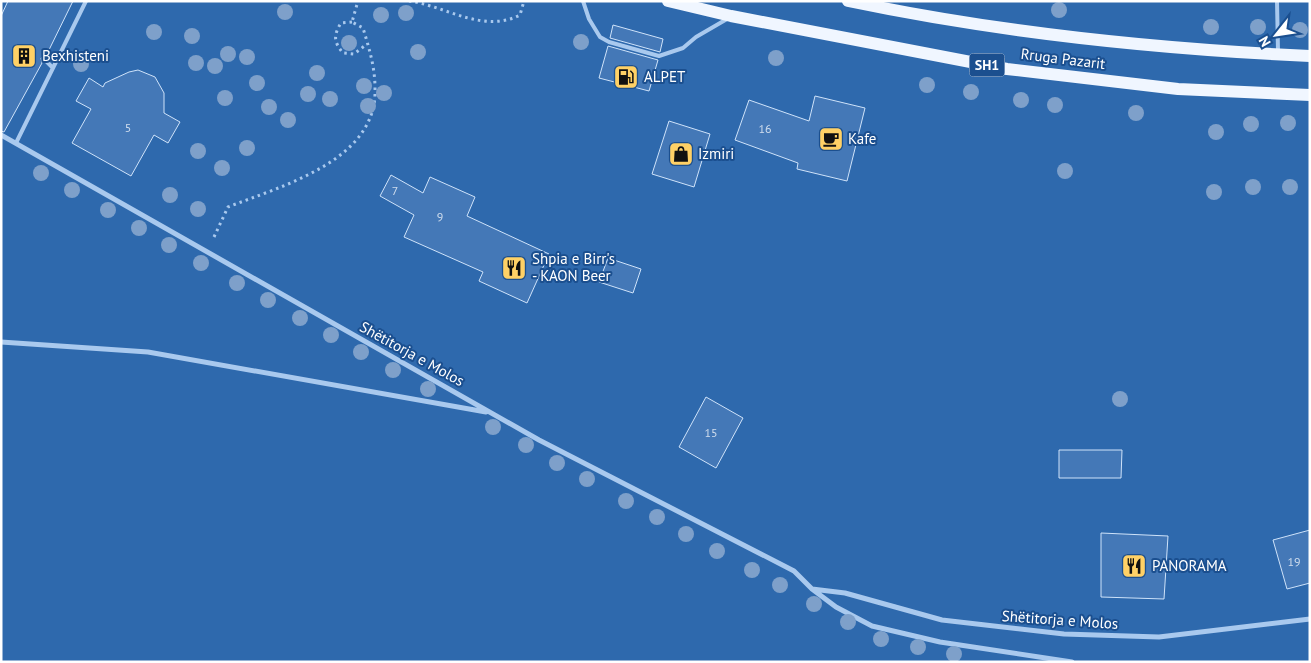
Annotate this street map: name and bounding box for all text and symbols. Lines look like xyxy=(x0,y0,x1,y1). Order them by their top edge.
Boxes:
north arrow xyxy=(1251,10,1301,60)
text: N xyxy=(1255,33,1275,50)
building icon: Bexhisteni xyxy=(11,43,37,69)
street label: Rruga Pazarit xyxy=(1020,44,1106,73)
place label: Bexhisteni xyxy=(42,46,109,65)
road number: SH1 xyxy=(970,54,1004,76)
fuel station icon: ALPET xyxy=(613,64,639,90)
place label: ALPET xyxy=(644,67,686,86)
house number: 5 xyxy=(125,120,131,135)
house number: 16 xyxy=(758,121,772,136)
cafe icon: Kafe xyxy=(818,126,844,152)
place label: Kafe xyxy=(848,129,876,148)
shop icon: Izmiri xyxy=(668,141,694,167)
place label: Izmiri xyxy=(698,144,734,163)
house number: 7 xyxy=(392,183,398,198)
house number: 9 xyxy=(437,209,443,224)
place label: Shpia e Birr's - KAON Beer xyxy=(532,249,615,285)
restaurant icon: Shpia e Birr's - KAON Beer xyxy=(501,255,527,281)
street label: Shëtitorja e Molos xyxy=(357,317,468,390)
house number: 15 xyxy=(704,425,718,440)
restaurant icon: PANORAMA xyxy=(1121,553,1147,579)
house number: 19 xyxy=(1287,554,1301,569)
place label: PANORAMA xyxy=(1152,556,1227,575)
street label: Shëtitorja e Molos xyxy=(1001,606,1119,633)

